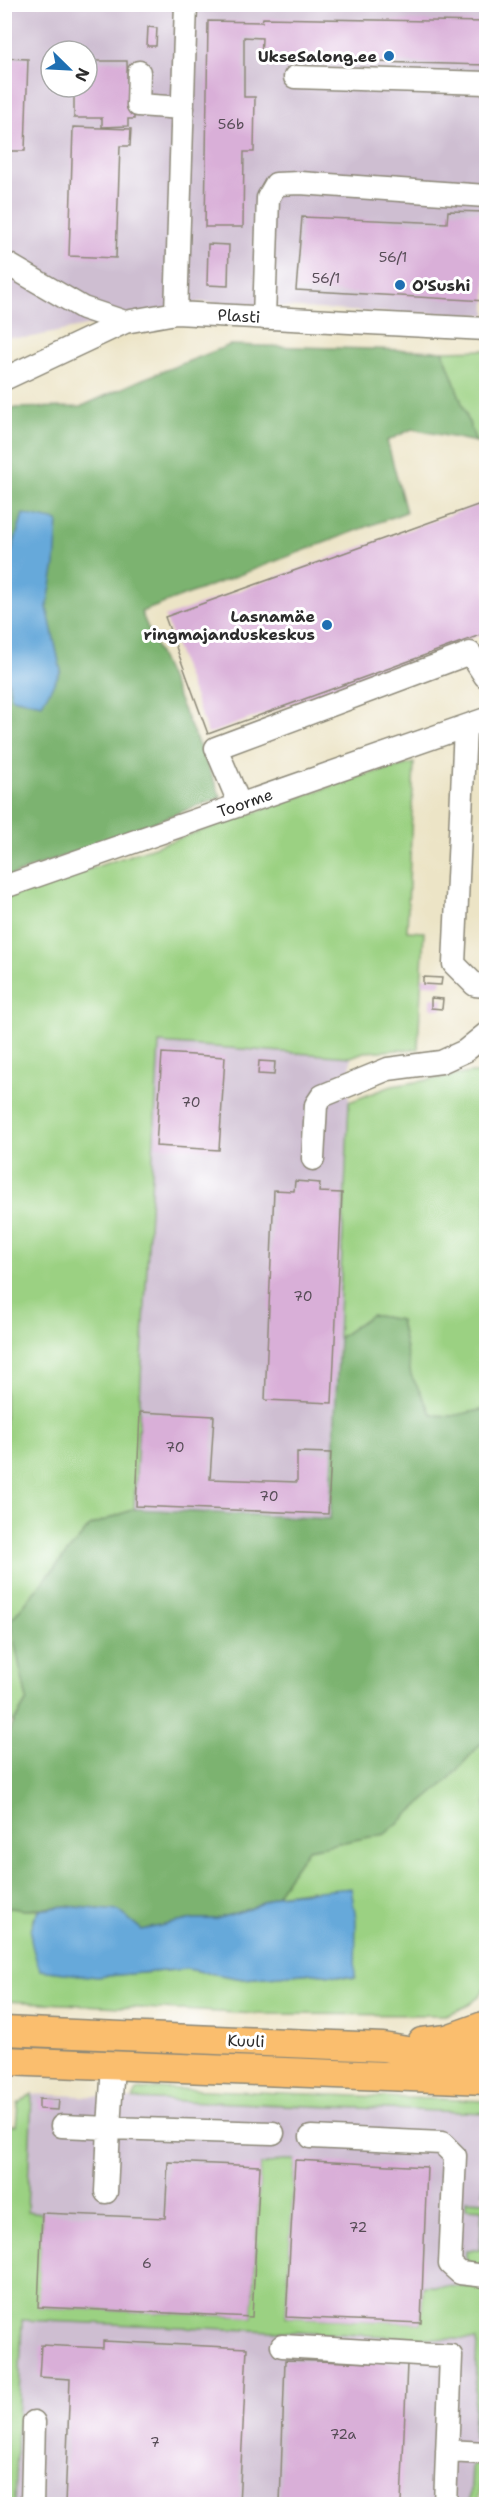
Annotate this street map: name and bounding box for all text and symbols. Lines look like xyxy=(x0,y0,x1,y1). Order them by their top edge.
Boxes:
north arrow xyxy=(39,39,99,99)
place label: UkseSalong.ee xyxy=(258,46,377,67)
marker: UkseSalong.ee xyxy=(382,49,396,63)
text: N xyxy=(70,65,94,85)
house number: 56b xyxy=(218,115,244,133)
house number: 56/1 xyxy=(379,248,407,266)
house number: 56/1 xyxy=(312,269,340,287)
place label: O'Sushi xyxy=(412,275,471,296)
marker: O'Sushi xyxy=(393,278,407,292)
street label: Plasti xyxy=(217,304,261,328)
place label: Lasnamäe ringmajanduskeskus xyxy=(144,606,315,645)
marker: Lasnamäe ringmajanduskeskus xyxy=(320,618,334,632)
street label: Toorme xyxy=(215,784,275,822)
house number: 70 xyxy=(181,1093,201,1111)
house number: 70 xyxy=(293,1287,313,1305)
house number: 70 xyxy=(165,1438,185,1456)
house number: 70 xyxy=(259,1487,279,1505)
street label: Kuuli xyxy=(227,2030,265,2052)
house number: 72 xyxy=(349,2218,367,2236)
house number: 6 xyxy=(142,2254,152,2272)
house number: 72a xyxy=(330,2425,357,2443)
house number: 7 xyxy=(150,2433,160,2451)

